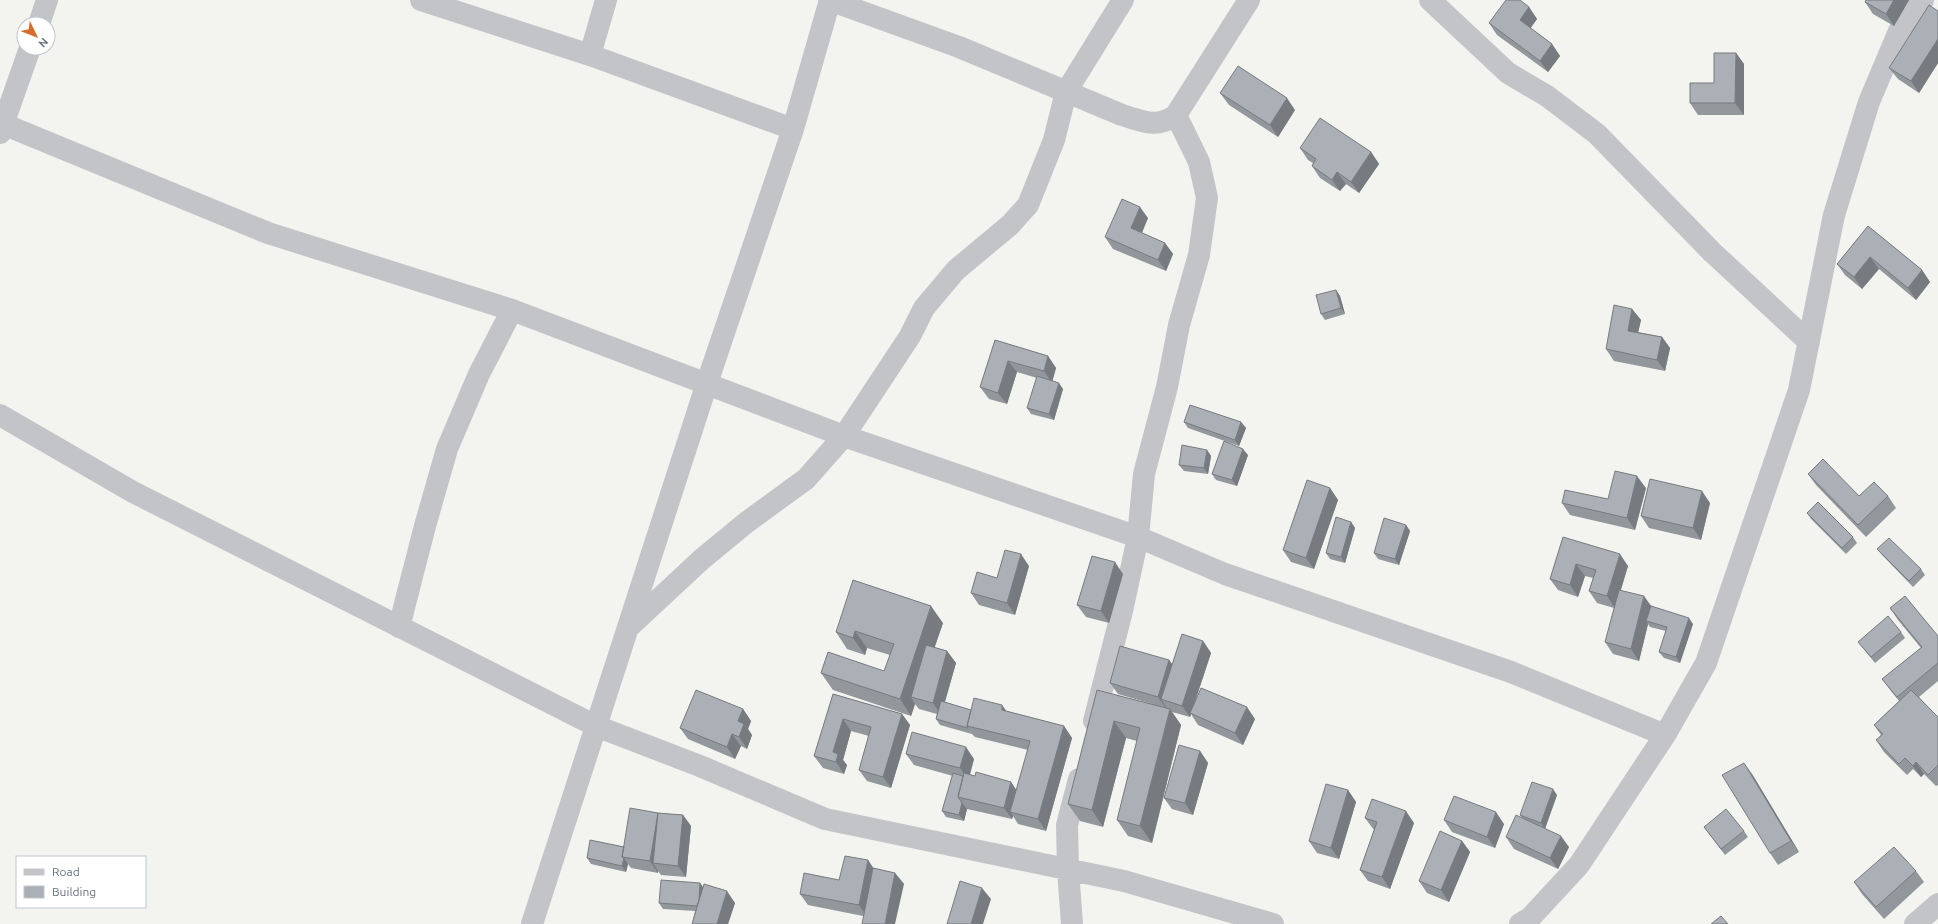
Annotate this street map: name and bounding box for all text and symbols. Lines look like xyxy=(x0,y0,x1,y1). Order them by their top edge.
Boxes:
north arrow xyxy=(16,16,56,56)
text: N xyxy=(36,36,51,50)
legend xyxy=(16,856,146,908)
text: Road xyxy=(52,865,80,878)
text: Building xyxy=(52,885,96,898)

